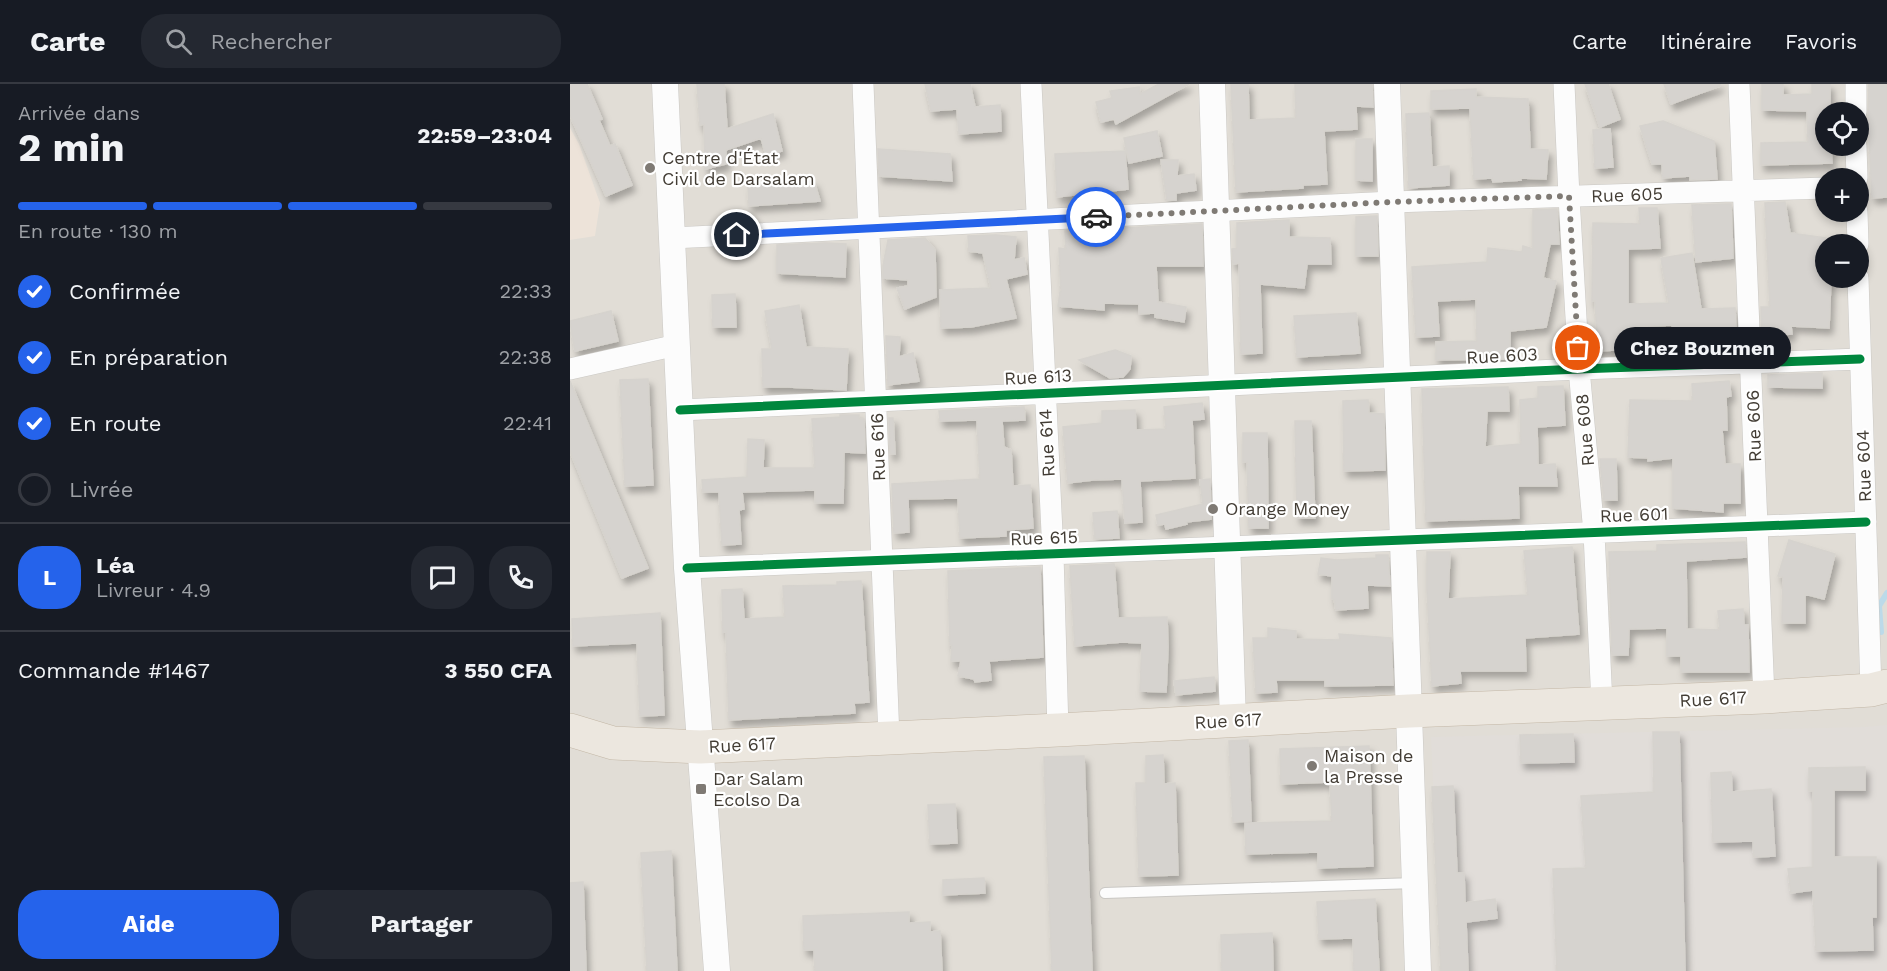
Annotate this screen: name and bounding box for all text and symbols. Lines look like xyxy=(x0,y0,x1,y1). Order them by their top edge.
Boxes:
search box xyxy=(141,14,561,68)
text: Carte xyxy=(30,25,105,58)
icon: search xyxy=(162,25,195,58)
text: Rechercher xyxy=(210,29,332,54)
text: Carte xyxy=(1572,29,1627,54)
text: Itinéraire xyxy=(1660,29,1752,54)
text: Favoris xyxy=(1785,29,1857,54)
text: Arrivée dans xyxy=(18,101,140,125)
map controls xyxy=(1815,102,1869,288)
button: locate xyxy=(1815,102,1869,156)
text: 22:59–23:04 xyxy=(417,123,552,148)
text: 2 min xyxy=(18,125,125,170)
place label: Centre d'État Civil de Darsalam xyxy=(662,147,815,189)
marker: Centre d'État Civil de Darsalam xyxy=(643,161,657,175)
button: + xyxy=(1815,168,1869,222)
street label: Rue 605 xyxy=(1591,183,1663,206)
courier xyxy=(1066,187,1126,247)
icon: car xyxy=(1080,201,1113,234)
pin xyxy=(711,209,762,260)
icon: home xyxy=(720,218,753,251)
text: En route · 130 m xyxy=(18,219,178,243)
button: − xyxy=(1815,234,1869,288)
icon: check xyxy=(18,275,51,308)
text: Confirmée xyxy=(69,279,181,304)
text: 22:33 xyxy=(499,279,552,303)
pin xyxy=(1552,322,1603,373)
callout: Chez Bouzmen xyxy=(1614,327,1791,369)
icon: bag xyxy=(1561,331,1594,364)
text: Chez Bouzmen xyxy=(1630,336,1775,360)
icon: check xyxy=(18,341,51,374)
street label: Rue 603 xyxy=(1466,343,1538,368)
text: En préparation xyxy=(69,345,228,370)
text: 22:38 xyxy=(499,345,552,369)
street label: Rue 613 xyxy=(1004,364,1072,389)
street label: Rue 606 xyxy=(1742,389,1765,463)
street label: Rue 608 xyxy=(1571,393,1598,467)
icon: check xyxy=(18,407,51,440)
street label: Rue 614 xyxy=(1034,408,1059,478)
text: En route xyxy=(69,411,161,436)
text: 22:41 xyxy=(503,411,552,435)
street label: Rue 616 xyxy=(866,413,889,482)
street label: Rue 604 xyxy=(1852,429,1875,503)
text: Livrée xyxy=(69,477,133,502)
place label: Orange Money xyxy=(1225,498,1350,519)
marker: Orange Money xyxy=(1206,502,1220,516)
street label: Rue 601 xyxy=(1599,503,1669,526)
street label: Rue 615 xyxy=(1010,526,1078,549)
button: chat xyxy=(411,546,474,609)
button: phone xyxy=(489,546,552,609)
text: Léa xyxy=(96,553,135,578)
text: L xyxy=(43,565,56,590)
text: Livreur · 4.9 xyxy=(96,578,211,602)
text: Commande #1467 xyxy=(18,658,210,683)
text: 3 550 CFA xyxy=(445,658,552,683)
street label: Rue 617 xyxy=(1679,686,1747,711)
street label: Rue 617 xyxy=(1194,708,1262,733)
street label: Rue 617 xyxy=(708,732,776,757)
place label: Maison de la Presse xyxy=(1324,745,1413,787)
marker: Maison de la Presse xyxy=(1305,759,1319,773)
place label: Dar Salam Ecolso Da xyxy=(713,768,804,810)
marker: Dar Salam Ecolso Da xyxy=(694,782,708,796)
button: Aide xyxy=(18,890,279,959)
button: Partager xyxy=(291,890,552,959)

